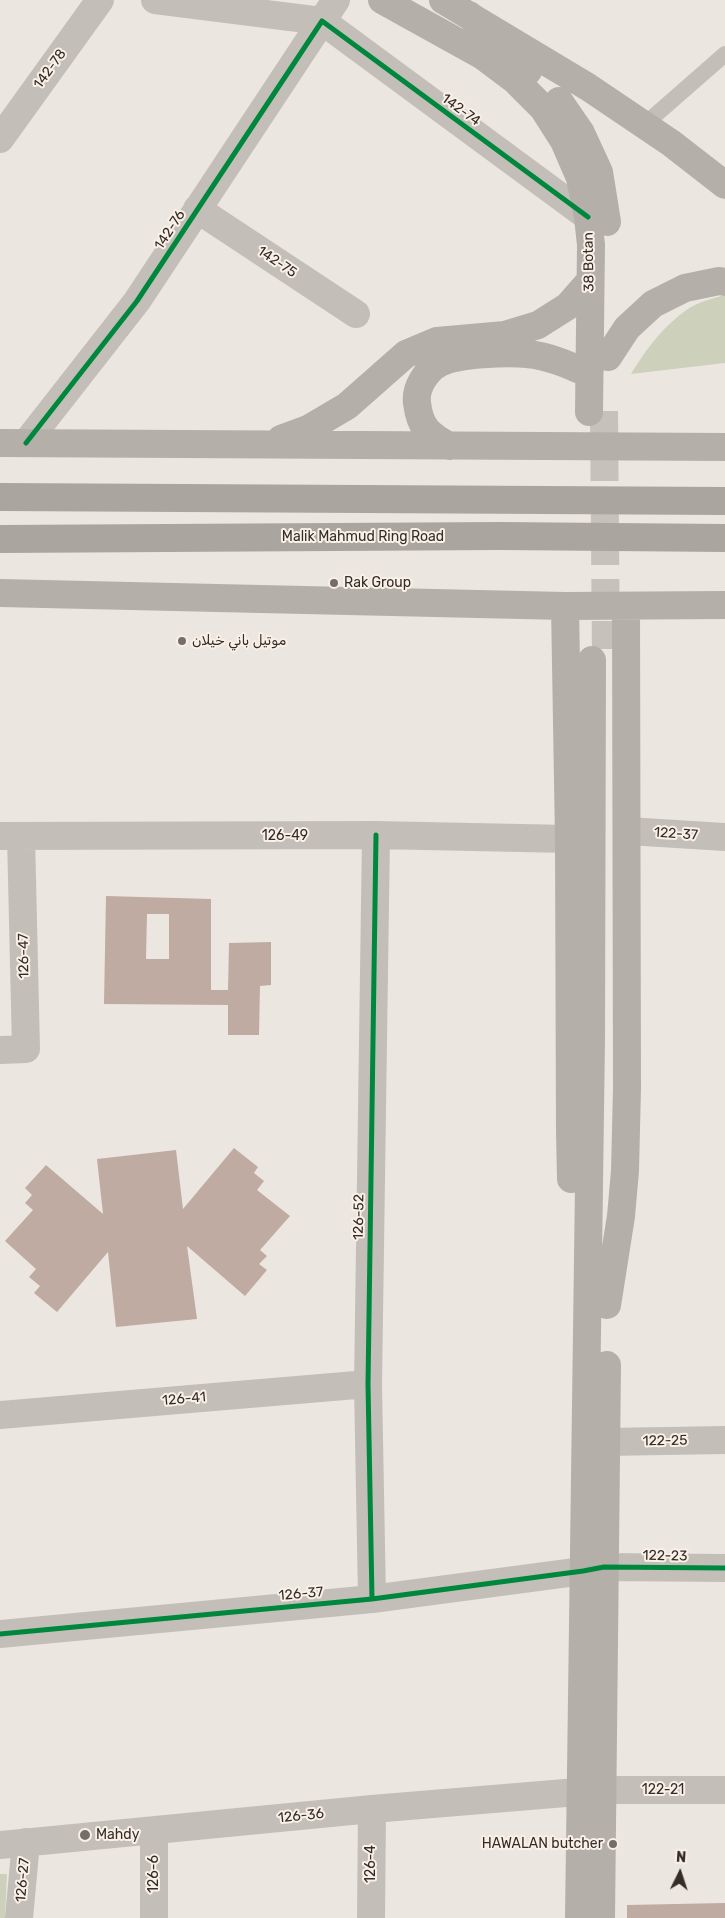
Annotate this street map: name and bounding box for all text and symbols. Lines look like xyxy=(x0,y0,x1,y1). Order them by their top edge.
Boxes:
street label: 142-78 xyxy=(30,46,70,92)
street label: 142-74 xyxy=(438,90,484,130)
street label: 142-76 xyxy=(151,207,189,253)
street label: 38 Botan xyxy=(580,232,598,292)
street label: 142-75 xyxy=(254,243,300,281)
street label: Malik Mahmud Ring Road xyxy=(282,529,444,545)
place label: Rak Group xyxy=(344,575,411,591)
marker: Rak Group xyxy=(328,577,340,589)
place label: موتيل باني خيلان xyxy=(192,633,286,649)
marker: موتيل باني خيلان xyxy=(176,635,188,647)
street label: 122-37 xyxy=(653,824,699,844)
street label: 126-49 xyxy=(262,828,308,844)
street label: 126-47 xyxy=(15,933,33,979)
street label: 126-52 xyxy=(350,1194,368,1240)
street label: 126-41 xyxy=(161,1389,207,1409)
street label: 122-25 xyxy=(642,1432,688,1450)
street label: 122-23 xyxy=(642,1547,688,1565)
street label: 126-37 xyxy=(278,1584,324,1604)
street label: 122-21 xyxy=(642,1782,684,1798)
street label: 126-36 xyxy=(277,1805,325,1827)
place label: Mahdy xyxy=(96,1827,139,1843)
marker: Mahdy xyxy=(78,1828,92,1842)
place label: HAWALAN butcher xyxy=(482,1836,603,1852)
marker: HAWALAN butcher xyxy=(607,1838,619,1850)
street label: 126-4 xyxy=(363,1845,379,1883)
north arrow xyxy=(655,1848,705,1898)
text: N xyxy=(675,1849,687,1866)
street label: 126-6 xyxy=(146,1855,162,1893)
street label: 126-27 xyxy=(13,1857,33,1903)

